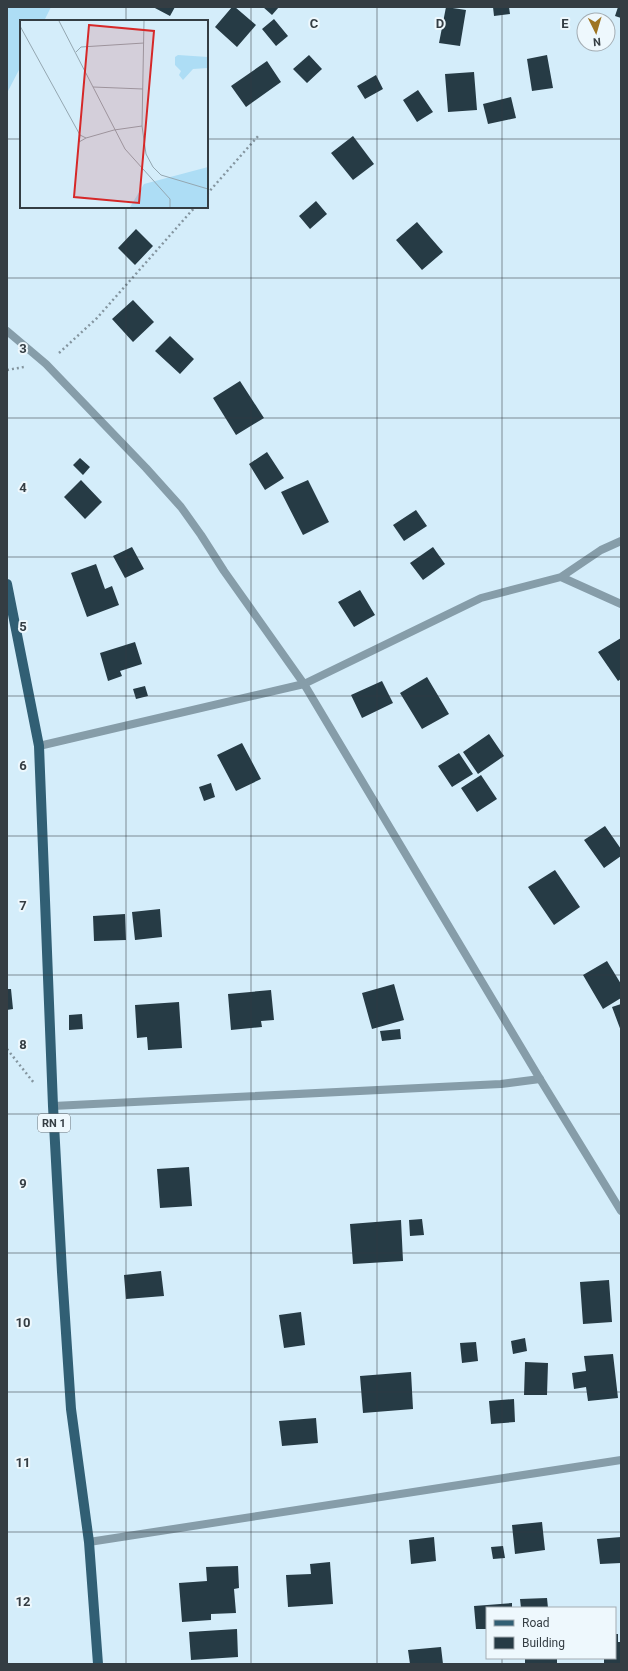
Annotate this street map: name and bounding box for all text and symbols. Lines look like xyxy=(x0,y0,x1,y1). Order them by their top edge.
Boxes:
north arrow xyxy=(576,12,616,52)
text: C xyxy=(310,16,319,31)
text: D xyxy=(436,16,444,31)
text: E xyxy=(561,16,569,31)
inset map xyxy=(20,20,208,208)
text: N xyxy=(592,35,601,48)
text: 3 xyxy=(19,341,27,356)
text: 4 xyxy=(19,480,27,495)
text: 5 xyxy=(19,619,27,634)
text: 6 xyxy=(19,758,27,773)
text: 7 xyxy=(19,898,27,913)
text: 8 xyxy=(19,1037,27,1052)
road number: RN 1 xyxy=(38,1114,70,1132)
text: 9 xyxy=(19,1176,27,1191)
text: 10 xyxy=(16,1315,30,1330)
text: 11 xyxy=(16,1455,30,1470)
text: 12 xyxy=(16,1594,30,1609)
legend xyxy=(486,1607,616,1659)
text: Road xyxy=(522,1616,550,1630)
text: Building xyxy=(522,1636,565,1650)

